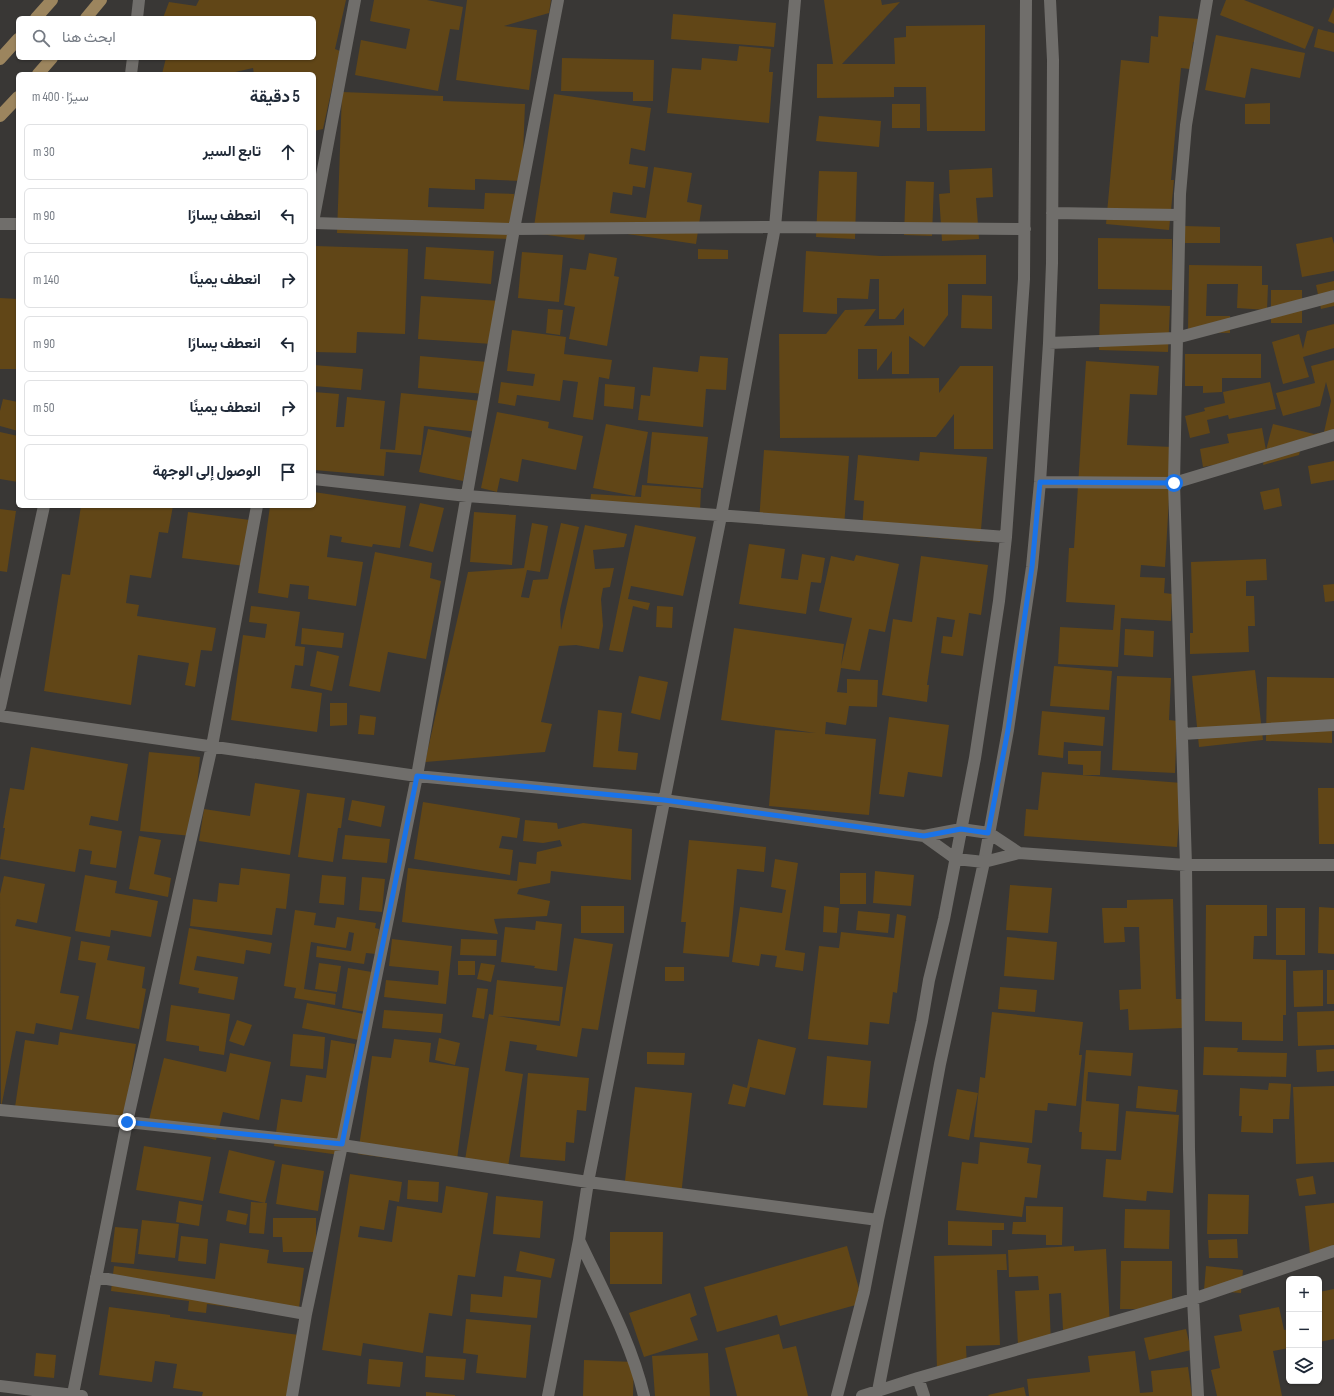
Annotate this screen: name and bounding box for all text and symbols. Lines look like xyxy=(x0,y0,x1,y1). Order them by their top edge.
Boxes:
search box xyxy=(16,16,316,60)
icon: search xyxy=(30,27,52,49)
text: ابحث هنا xyxy=(62,28,116,47)
text: 5 دقيقة xyxy=(250,87,300,107)
text: سيرًا · 400 m xyxy=(32,89,89,105)
icon: ahead xyxy=(277,141,299,163)
text: تابع السير xyxy=(203,142,261,161)
text: 30 m xyxy=(33,144,55,160)
icon: left xyxy=(277,205,299,227)
text: انعطف يسارًا xyxy=(188,206,261,225)
text: 90 m xyxy=(33,208,55,224)
icon: right xyxy=(277,269,299,291)
text: انعطف يمينًا xyxy=(190,270,261,289)
text: 140 m xyxy=(33,272,59,288)
icon: left xyxy=(277,333,299,355)
text: انعطف يسارًا xyxy=(188,334,261,353)
text: 90 m xyxy=(33,336,55,352)
icon: right xyxy=(277,397,299,419)
text: انعطف يمينًا xyxy=(190,398,261,417)
text: 50 m xyxy=(33,400,54,416)
icon: arrive xyxy=(277,461,299,483)
text: الوصول إلى الوجهة xyxy=(153,462,261,481)
route start xyxy=(1165,474,1183,492)
route end xyxy=(118,1113,136,1131)
map controls xyxy=(1286,1276,1322,1384)
button: + xyxy=(1286,1276,1322,1312)
button: − xyxy=(1286,1312,1322,1348)
button: layers xyxy=(1286,1348,1322,1384)

